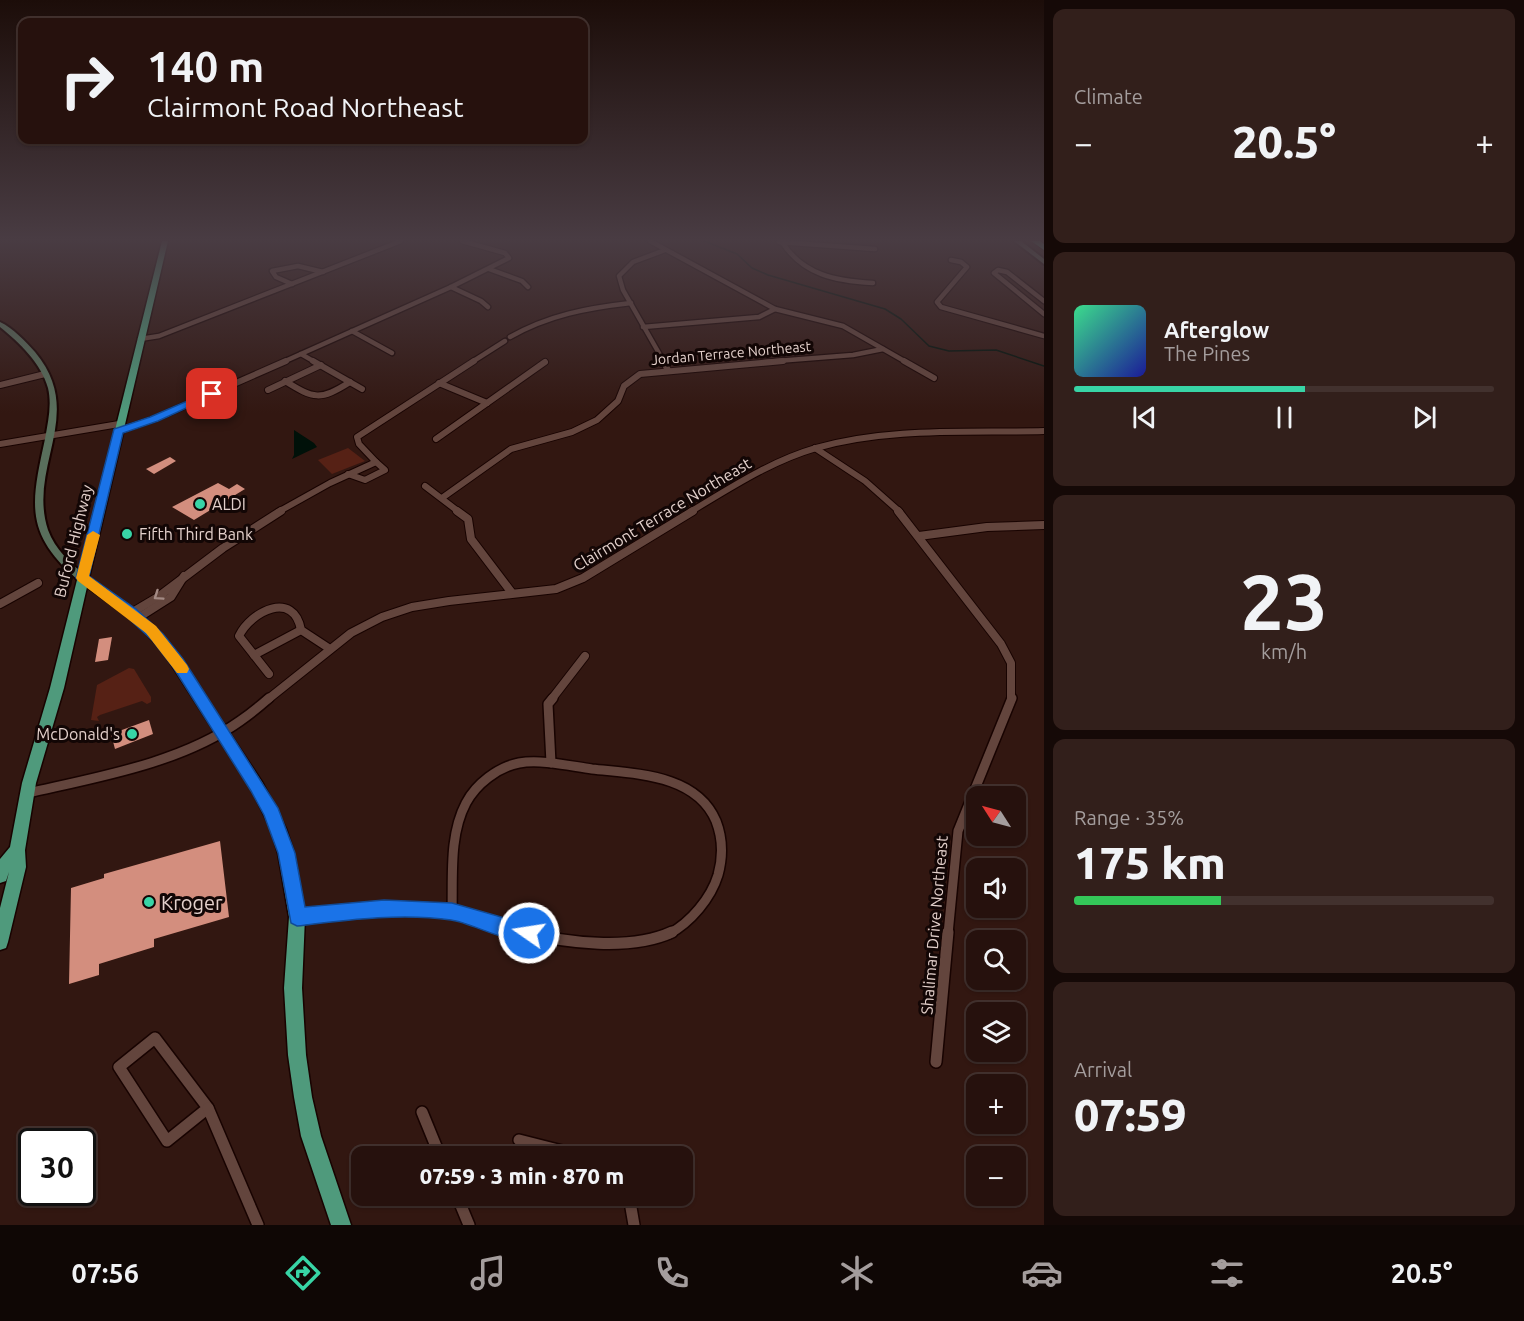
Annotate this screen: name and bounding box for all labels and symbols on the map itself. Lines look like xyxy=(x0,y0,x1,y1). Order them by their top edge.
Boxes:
street label: Jordan Terrace Northeast xyxy=(650,338,812,368)
pin xyxy=(186,368,237,419)
street label: Clairmont Terrace Northeast xyxy=(570,453,755,574)
street label: Buford Highway xyxy=(50,483,96,599)
place label: ALDI xyxy=(212,495,246,513)
marker: ALDI xyxy=(193,497,207,511)
place label: Fifth Third Bank xyxy=(139,525,253,543)
marker: Fifth Third Bank xyxy=(120,527,134,541)
one-way arrow xyxy=(154,589,165,600)
place label: McDonald's xyxy=(36,725,120,743)
marker: McDonald's xyxy=(125,727,139,741)
north arrow xyxy=(966,786,1026,846)
street label: Shalimar Drive Northeast xyxy=(917,834,951,1015)
place label: Kroger xyxy=(161,891,223,914)
marker: Kroger xyxy=(142,895,156,909)
position arrow xyxy=(497,901,561,965)
speed limit sign: 30 xyxy=(18,1128,96,1206)

